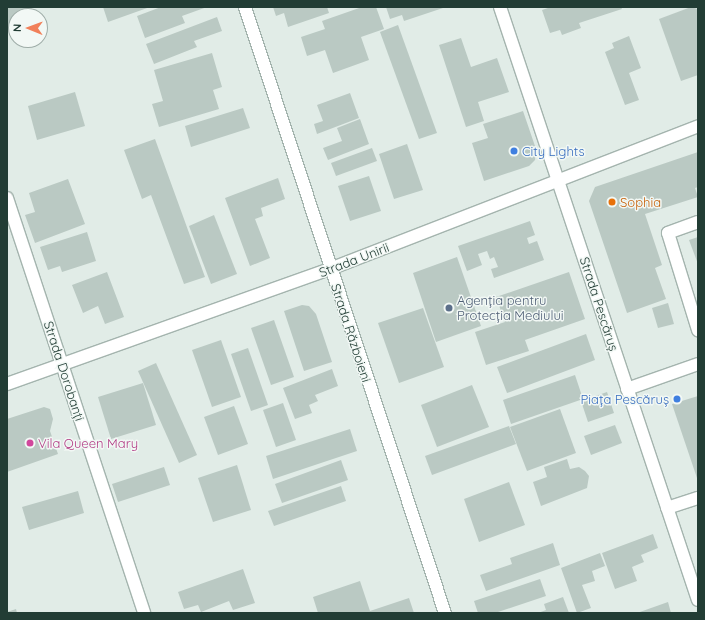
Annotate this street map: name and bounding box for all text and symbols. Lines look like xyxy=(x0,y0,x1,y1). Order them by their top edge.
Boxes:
north arrow xyxy=(8,8,48,48)
text: N xyxy=(10,24,24,32)
place label: City Lights xyxy=(522,143,585,159)
marker: City Lights xyxy=(509,146,519,156)
place label: Sophia xyxy=(620,194,661,210)
marker: Sophia xyxy=(607,197,617,207)
street label: Strada Unirii xyxy=(317,239,391,281)
street label: Strada Pescăruș xyxy=(576,255,622,353)
street label: Strada Războieni xyxy=(328,282,374,384)
place label: Agenția pentru Protecția Mediului xyxy=(457,293,564,324)
marker: Agenția pentru Protecția Mediului xyxy=(444,303,454,313)
street label: Strada Dorobanți xyxy=(41,319,87,423)
place label: Piața Pescăruș xyxy=(581,391,669,407)
marker: Piața Pescăruș xyxy=(672,394,682,404)
place label: Vila Queen Mary xyxy=(38,435,138,451)
marker: Vila Queen Mary xyxy=(25,438,35,448)

